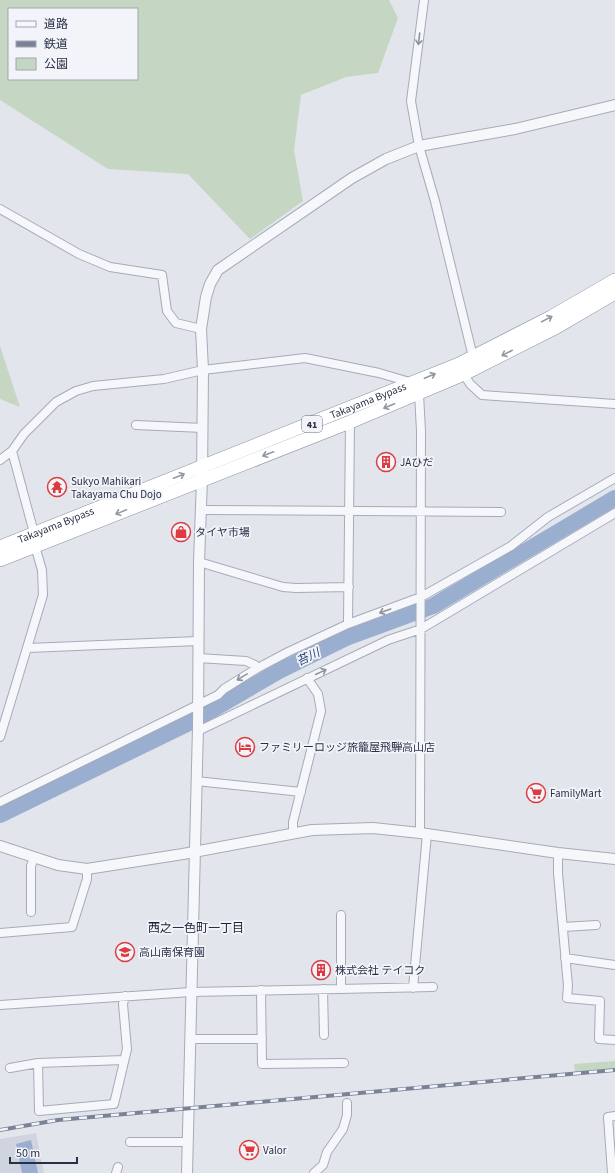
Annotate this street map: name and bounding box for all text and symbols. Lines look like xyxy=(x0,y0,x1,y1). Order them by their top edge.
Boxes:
legend xyxy=(8,8,138,80)
text: 道路 xyxy=(44,16,68,33)
one-way arrow xyxy=(415,32,423,45)
text: 鉄道 xyxy=(44,36,68,53)
text: 公園 xyxy=(44,56,68,73)
one-way arrow xyxy=(541,315,553,322)
one-way arrow xyxy=(501,349,513,357)
one-way arrow xyxy=(424,372,436,379)
street label: Takayama Bypass xyxy=(328,379,409,423)
one-way arrow xyxy=(383,403,395,410)
road number: 41 xyxy=(302,416,322,432)
one-way arrow xyxy=(262,450,274,458)
building icon: JAひだ xyxy=(375,451,397,473)
place label: JAひだ xyxy=(400,455,433,470)
one-way arrow xyxy=(173,472,185,480)
place label: Sukyo Mahikari Takayama Chu Dojo xyxy=(71,474,162,502)
temple icon: Sukyo Mahikari Takayama Chu Dojo xyxy=(46,476,68,498)
street label: Takayama Bypass xyxy=(15,503,97,547)
one-way arrow xyxy=(115,508,127,516)
shop icon: タイヤ市場 xyxy=(170,521,192,543)
place label: タイヤ市場 xyxy=(195,525,250,540)
one-way arrow xyxy=(379,607,391,615)
water label: 苔川 xyxy=(294,644,325,670)
one-way arrow xyxy=(315,668,327,675)
one-way arrow xyxy=(236,674,248,682)
hotel icon: ファミリーロッジ旅籠屋飛騨高山店 xyxy=(234,736,256,758)
place label: ファミリーロッジ旅籠屋飛騨高山店 xyxy=(259,740,435,755)
supermarket icon: FamilyMart xyxy=(525,782,547,804)
place label: FamilyMart xyxy=(550,786,602,801)
district label: 西之一色町一丁目 xyxy=(148,920,244,937)
school or university icon: 高山南保育園 xyxy=(114,941,136,963)
place label: 高山南保育園 xyxy=(139,945,205,960)
building icon: 株式会社 テイコク xyxy=(310,959,332,981)
place label: 株式会社 テイコク xyxy=(335,963,425,978)
scale bar xyxy=(10,1139,77,1165)
supermarket icon: Valor xyxy=(238,1139,260,1161)
place label: Valor xyxy=(263,1143,287,1158)
text: 50 m xyxy=(16,1145,40,1162)

